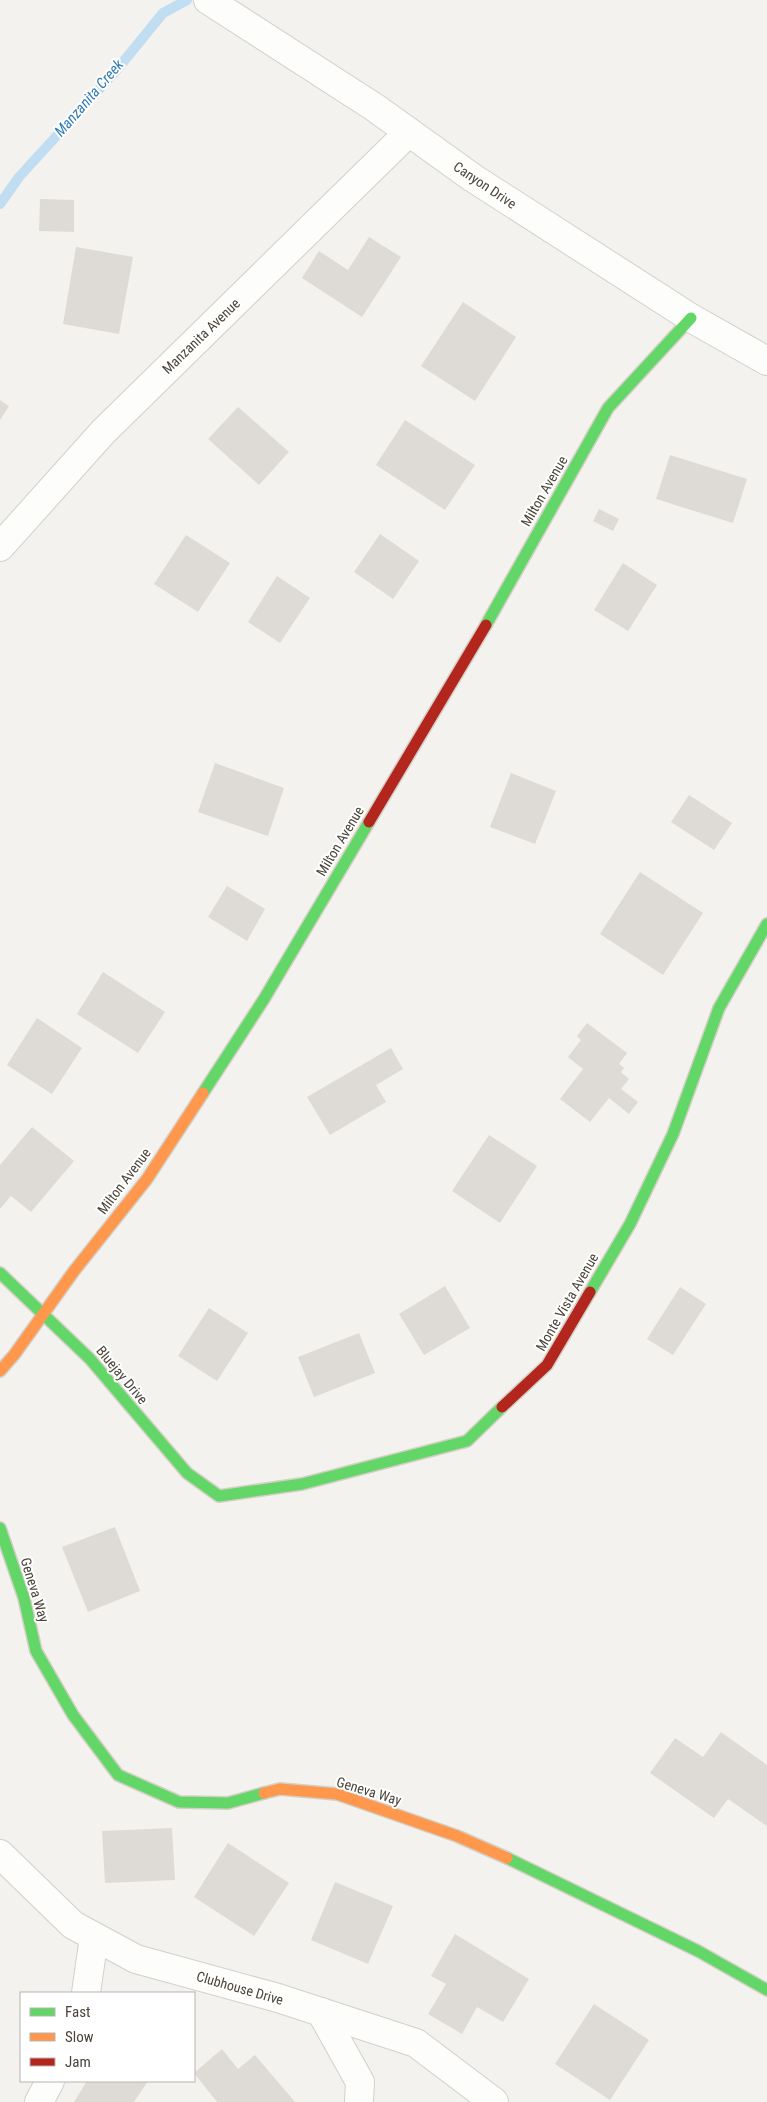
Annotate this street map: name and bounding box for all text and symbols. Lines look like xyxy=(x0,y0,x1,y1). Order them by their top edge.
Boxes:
water label: Manzanita Creek xyxy=(51,55,128,140)
street label: Canyon Drive xyxy=(451,158,520,212)
street label: Manzanita Avenue xyxy=(159,295,243,377)
street label: Milton Avenue xyxy=(517,453,571,529)
street label: Milton Avenue xyxy=(313,803,367,879)
street label: Milton Avenue xyxy=(94,1145,154,1217)
street label: Monte Vista Avenue xyxy=(533,1250,602,1354)
street label: Bluejay Drive xyxy=(93,1343,151,1408)
street label: Geneva Way xyxy=(18,1556,52,1624)
street label: Geneva Way xyxy=(335,1774,403,1808)
street label: Clubhouse Drive xyxy=(195,1968,286,2008)
legend xyxy=(20,1992,195,2082)
text: Fast xyxy=(65,2003,90,2021)
text: Slow xyxy=(65,2028,94,2046)
text: Jam xyxy=(65,2053,91,2071)

